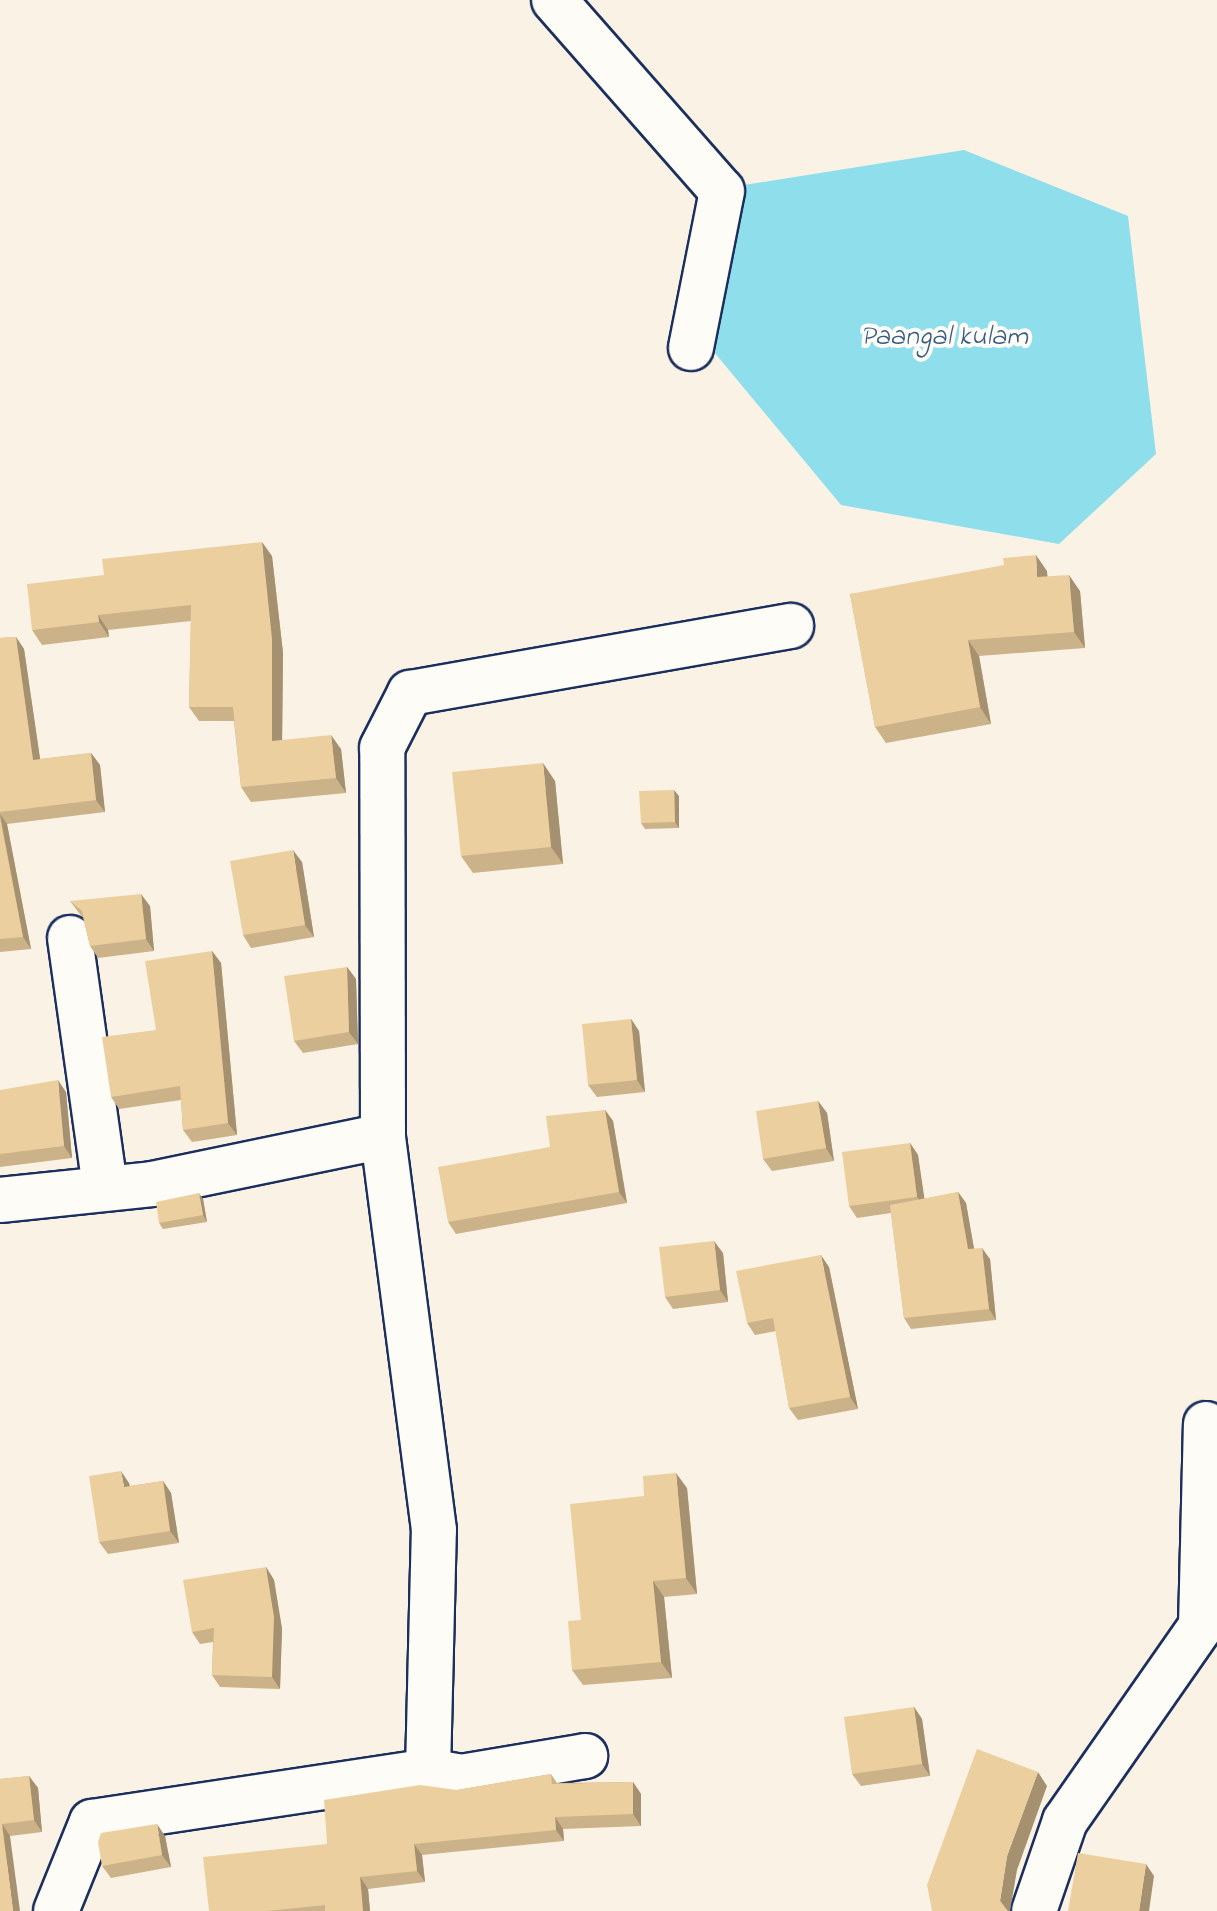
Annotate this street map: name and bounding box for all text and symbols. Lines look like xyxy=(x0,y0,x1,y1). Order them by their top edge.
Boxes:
water label: Paangal kulam xyxy=(860,321,1028,355)

